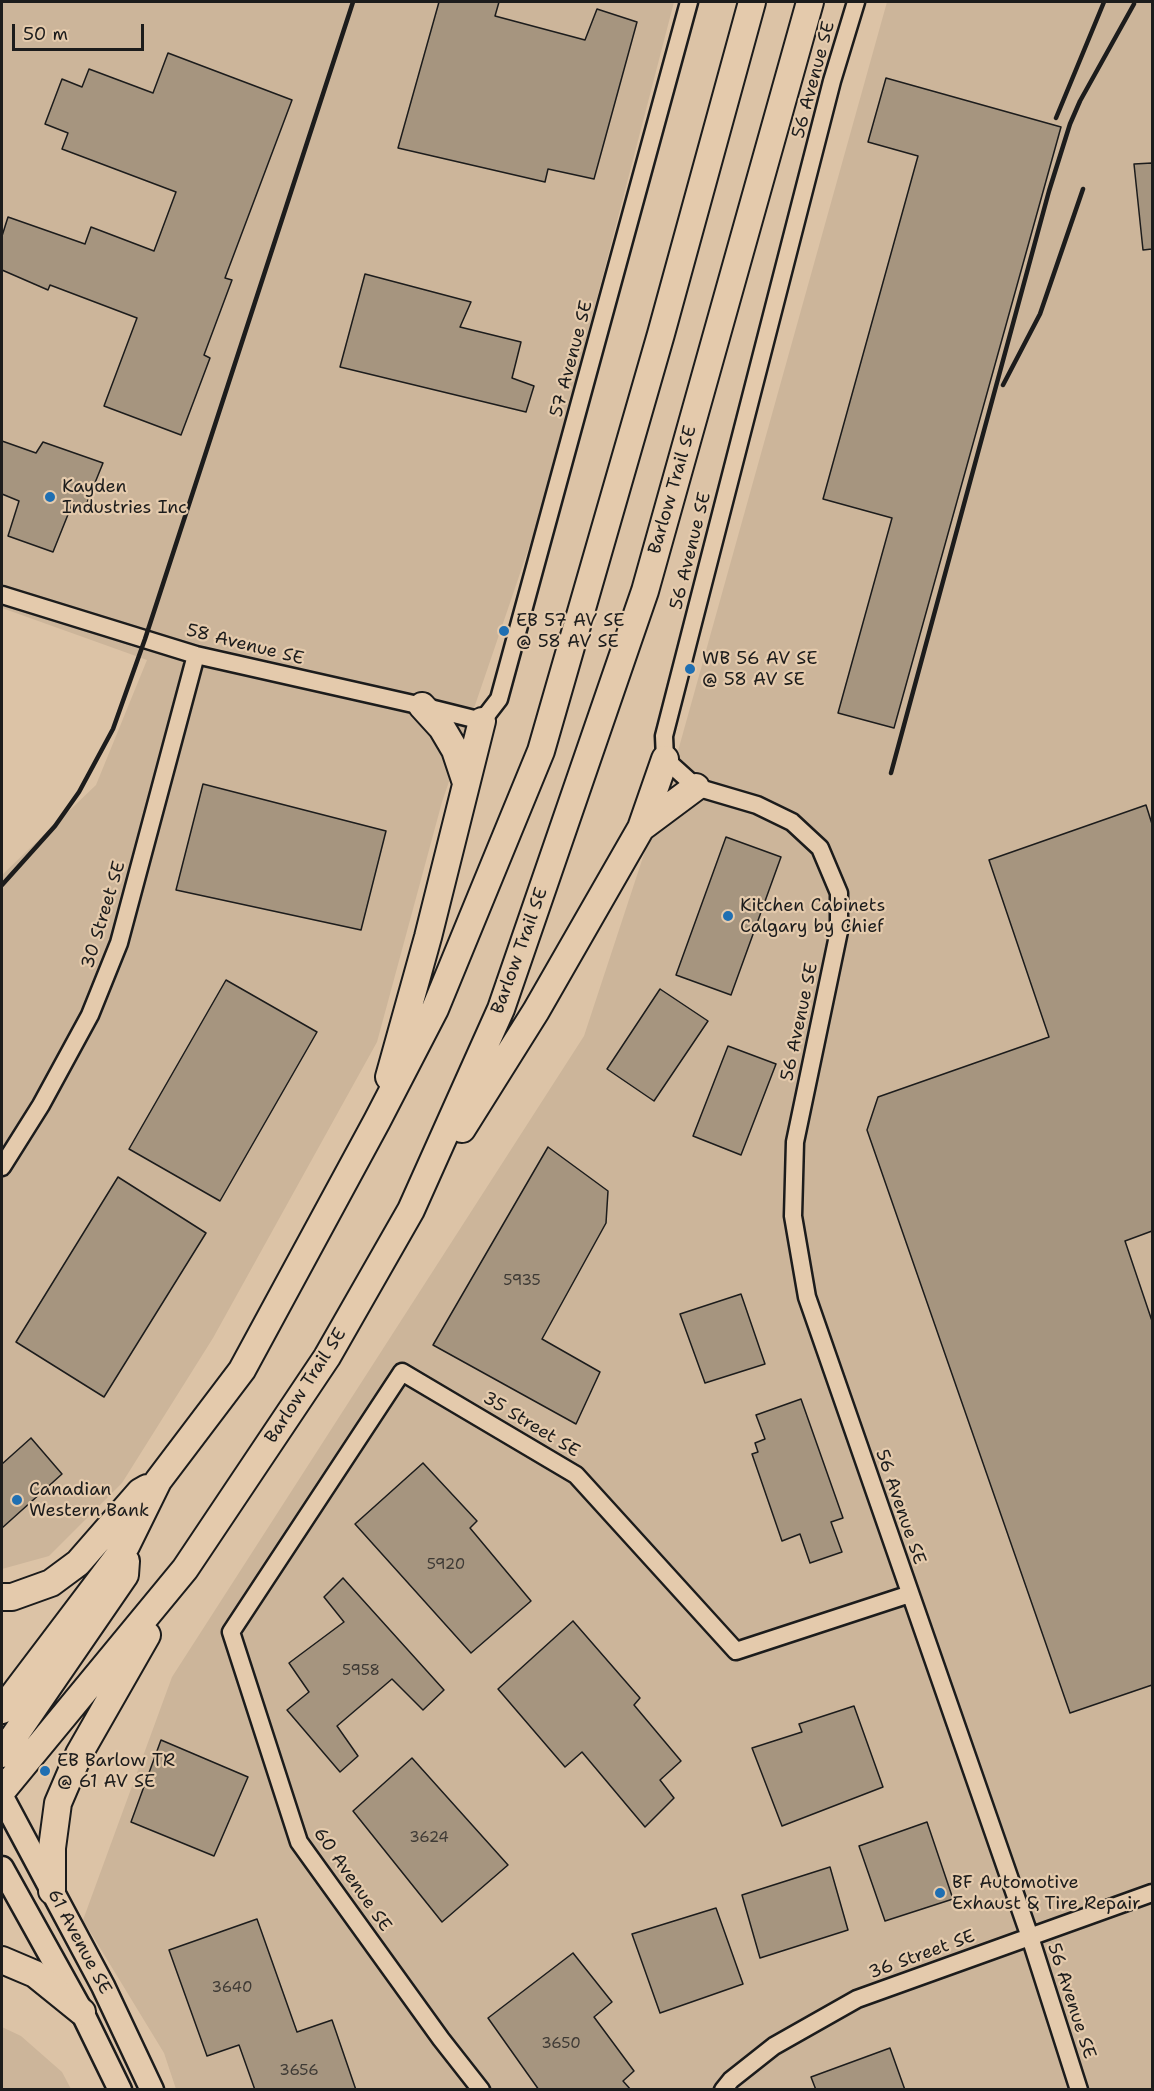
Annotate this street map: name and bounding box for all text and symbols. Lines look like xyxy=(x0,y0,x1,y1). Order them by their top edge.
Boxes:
scale bar xyxy=(15,12,147,50)
street label: 56 Avenue SE xyxy=(788,19,840,141)
text: 50 m xyxy=(23,22,68,46)
street label: 57 Avenue SE xyxy=(546,298,598,420)
street label: Barlow Trail SE xyxy=(644,423,702,557)
place label: Kayden Industries Inc xyxy=(62,476,187,518)
marker: Kayden Industries Inc xyxy=(43,490,57,504)
street label: 56 Avenue SE xyxy=(666,490,716,612)
place label: EB 57 AV SE @ 58 AV SE xyxy=(516,610,625,652)
street label: 58 Avenue SE xyxy=(184,620,306,670)
marker: EB 57 AV SE @ 58 AV SE xyxy=(497,624,511,638)
place label: WB 56 AV SE @ 58 AV SE xyxy=(702,648,817,690)
marker: WB 56 AV SE @ 58 AV SE xyxy=(683,662,697,676)
street label: 30 Street SE xyxy=(77,859,131,971)
street label: Barlow Trail SE xyxy=(487,885,553,1017)
place label: Kitchen Cabinets Calgary by Chief xyxy=(740,895,885,938)
marker: Kitchen Cabinets Calgary by Chief xyxy=(721,909,735,923)
street label: 56 Avenue SE xyxy=(777,961,823,1083)
house number: 5935 xyxy=(503,1272,541,1290)
street label: Barlow Trail SE xyxy=(261,1324,351,1448)
street label: 35 Street SE xyxy=(478,1388,584,1462)
street label: 56 Avenue SE xyxy=(870,1447,930,1567)
place label: Canadian Western Bank xyxy=(29,1479,149,1522)
marker: Canadian Western Bank xyxy=(10,1493,24,1507)
house number: 5920 xyxy=(427,1556,465,1574)
house number: 5958 xyxy=(342,1662,380,1680)
place label: EB Barlow TR @ 61 AV SE xyxy=(57,1750,175,1792)
marker: EB Barlow TR @ 61 AV SE xyxy=(38,1764,52,1778)
street label: 60 Avenue SE xyxy=(308,1824,396,1936)
house number: 3624 xyxy=(409,1829,449,1847)
place label: BF Automotive Exhaust & Tire Repair xyxy=(952,1872,1141,1914)
street label: 61 Avenue SE xyxy=(42,1886,116,1998)
marker: BF Automotive Exhaust & Tire Repair xyxy=(933,1886,947,1900)
street label: 36 Street SE xyxy=(866,1926,978,1984)
street label: 56 Avenue SE xyxy=(1042,1940,1100,2062)
house number: 3640 xyxy=(212,1979,252,1997)
house number: 3650 xyxy=(541,2035,581,2053)
house number: 3656 xyxy=(279,2062,319,2080)

